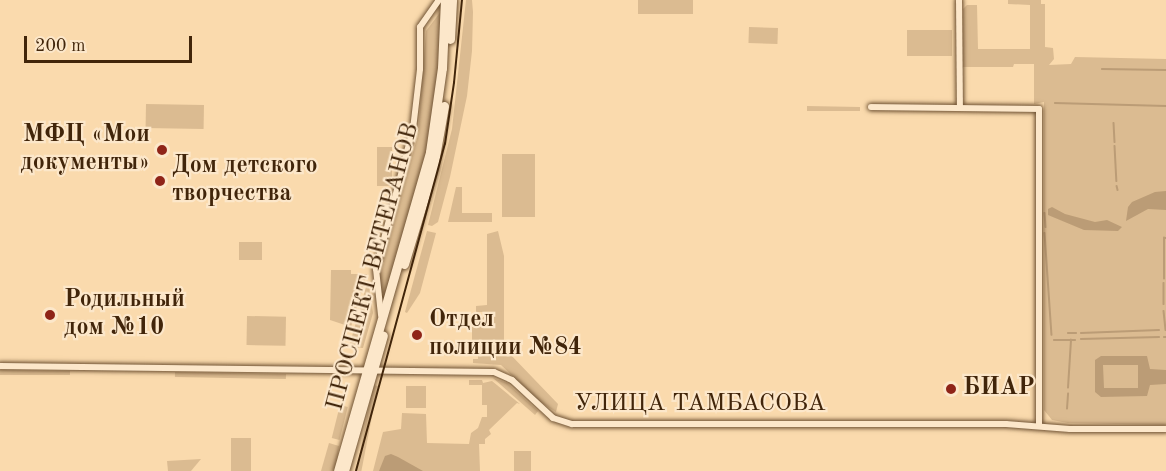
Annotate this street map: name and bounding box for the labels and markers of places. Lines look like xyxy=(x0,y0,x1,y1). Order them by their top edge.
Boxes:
place label: МФЦ «Мои документы» xyxy=(20,122,150,178)
marker: МФЦ «Мои документы» xyxy=(155,143,169,157)
place label: Дом детского творчества xyxy=(172,153,318,209)
marker: Дом детского творчества xyxy=(153,174,167,188)
place label: Родильный дом №10 xyxy=(64,287,185,343)
marker: Родильный дом №10 xyxy=(41,306,59,324)
place label: Отдел полиции №84 xyxy=(429,307,582,363)
marker: Отдел полиции №84 xyxy=(410,328,424,342)
place label: БИАР xyxy=(963,375,1035,403)
marker: БИАР xyxy=(944,382,958,396)

